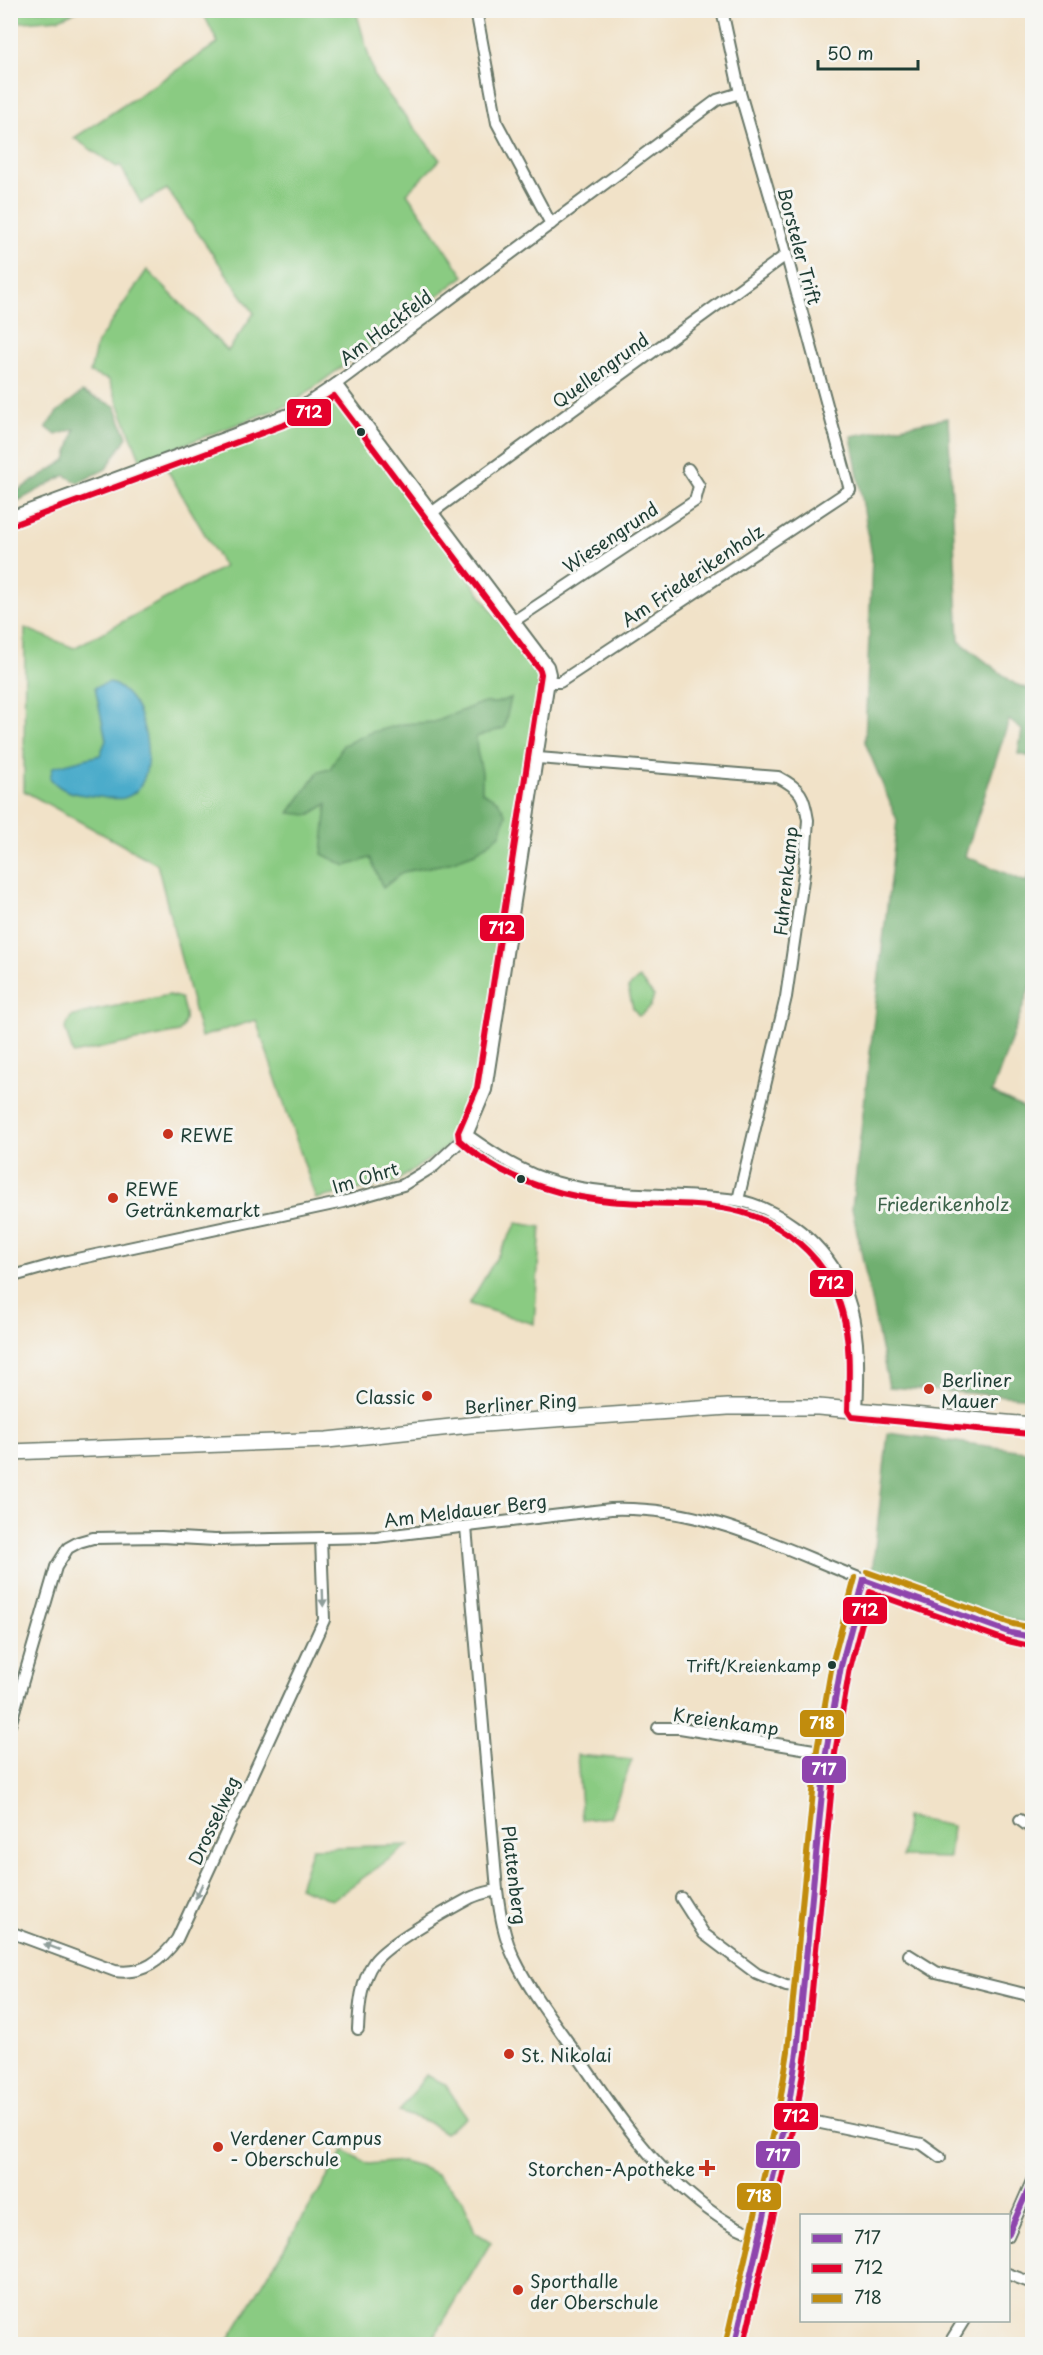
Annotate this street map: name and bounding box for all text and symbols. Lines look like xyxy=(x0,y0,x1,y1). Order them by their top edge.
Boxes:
scale bar xyxy=(818,33,918,71)
text: 50 m xyxy=(827,39,874,66)
street label: Borsteler Trift xyxy=(771,184,829,308)
street label: Am Hackfeld xyxy=(333,283,437,371)
street label: Quellengrund xyxy=(546,326,654,414)
line badge: 712 xyxy=(286,398,332,427)
text: 712 xyxy=(296,399,322,423)
unlabelled marker xyxy=(355,426,367,438)
street label: Wiesengrund xyxy=(557,495,663,579)
street label: Am Friederikenholz xyxy=(615,517,769,633)
street label: Fuhrenkamp xyxy=(766,825,804,937)
line badge: 712 xyxy=(479,914,525,942)
text: 712 xyxy=(489,915,515,939)
place label: REWE xyxy=(180,1121,234,1148)
marker: REWE xyxy=(161,1127,175,1141)
street label: Im Ohrt xyxy=(329,1154,401,1200)
unlabelled marker xyxy=(515,1173,527,1185)
place label: REWE Getränkemarkt xyxy=(125,1175,260,1223)
park label: Friederikenholz xyxy=(877,1190,1009,1217)
marker: REWE Getränkemarkt xyxy=(106,1191,120,1205)
line badge: 712 xyxy=(809,1269,854,1298)
text: 712 xyxy=(818,1270,844,1294)
place label: Berliner Mauer xyxy=(941,1366,1012,1414)
marker: Berliner Mauer xyxy=(922,1382,936,1396)
place label: Classic xyxy=(355,1383,415,1410)
street label: Berliner Ring xyxy=(463,1386,577,1420)
marker: Classic xyxy=(420,1389,434,1403)
street label: Am Meldauer Berg xyxy=(382,1487,548,1533)
one-way arrow xyxy=(319,1588,328,1607)
line badge: 712 xyxy=(842,1596,888,1625)
text: 712 xyxy=(852,1597,878,1621)
place label: Trift/Kreienkamp xyxy=(686,1653,821,1677)
marker: Trift/Kreienkamp xyxy=(826,1659,838,1671)
street label: Kreienkamp xyxy=(671,1700,781,1742)
line badge: 718 xyxy=(799,1709,845,1738)
text: 718 xyxy=(809,1710,835,1734)
line badge: 717 xyxy=(801,1755,847,1784)
text: 717 xyxy=(812,1756,837,1780)
street label: Drosselweg xyxy=(181,1771,245,1869)
street label: Plattenberg xyxy=(496,1824,534,1926)
one-way arrow xyxy=(194,1883,203,1900)
one-way arrow xyxy=(43,1942,61,1951)
place label: St. Nikolai xyxy=(521,2041,612,2068)
marker: St. Nikolai xyxy=(502,2047,516,2061)
line badge: 712 xyxy=(773,2102,819,2131)
text: 712 xyxy=(783,2103,809,2127)
place label: Verdener Campus - Oberschule xyxy=(230,2124,382,2172)
marker: Verdener Campus - Oberschule xyxy=(211,2140,225,2154)
line badge: 717 xyxy=(755,2140,801,2169)
text: 717 xyxy=(766,2142,791,2166)
place label: Storchen-Apotheke xyxy=(528,2155,695,2182)
marker: Storchen-Apotheke xyxy=(700,2161,714,2175)
line badge: 718 xyxy=(736,2182,782,2211)
text: 718 xyxy=(746,2183,772,2207)
legend xyxy=(800,2214,1010,2322)
text: 717 xyxy=(854,2223,881,2250)
text: 712 xyxy=(854,2253,884,2280)
place label: Sporthalle der Oberschule xyxy=(530,2267,659,2315)
marker: Sporthalle der Oberschule xyxy=(511,2283,525,2297)
text: 718 xyxy=(854,2283,882,2310)

